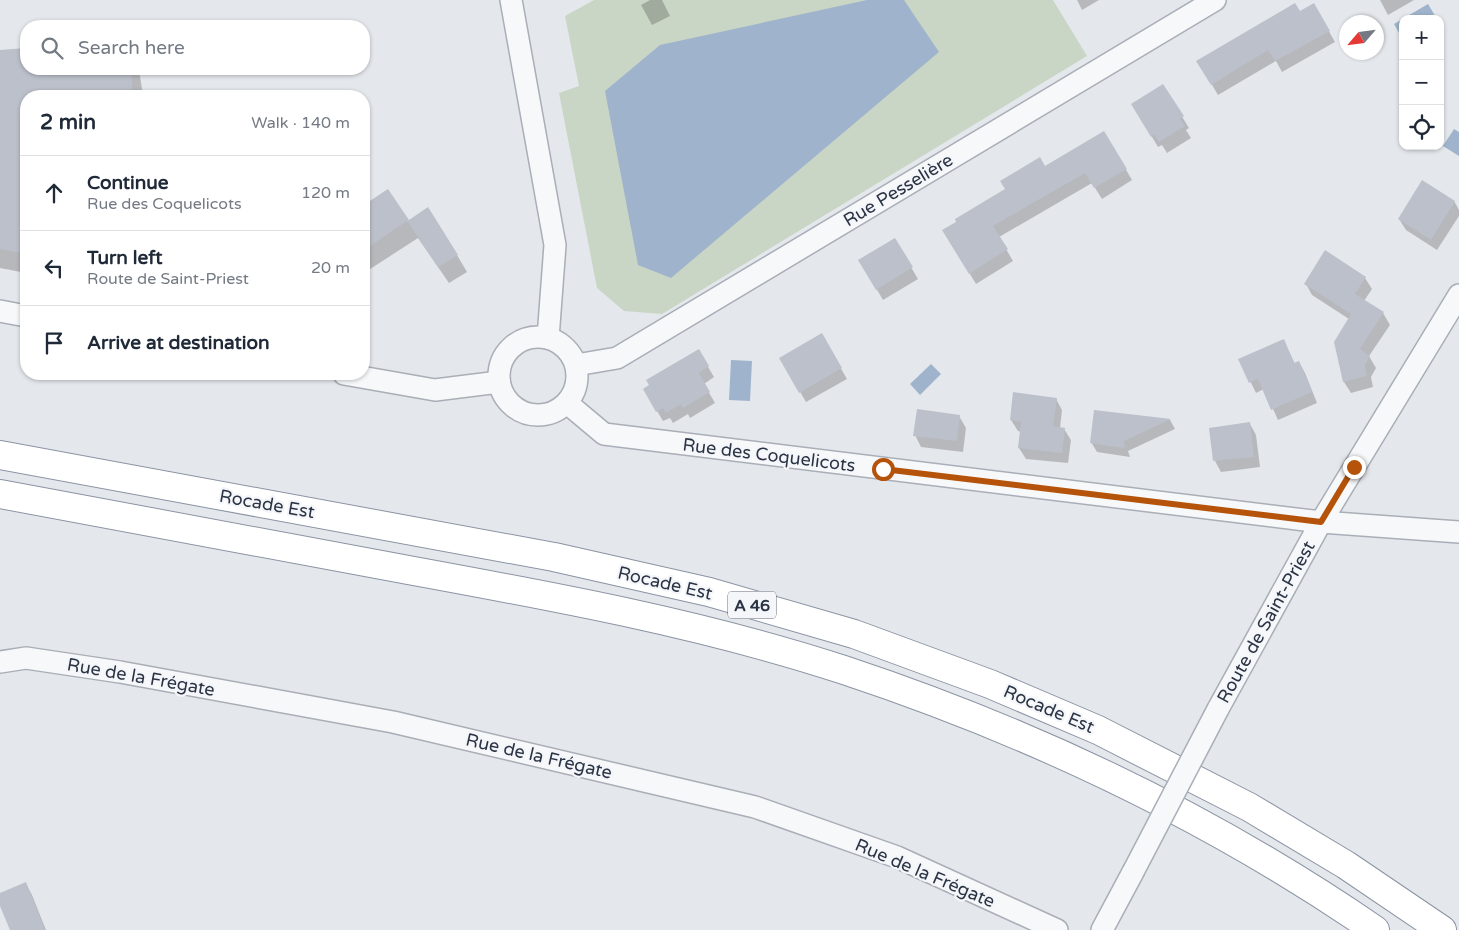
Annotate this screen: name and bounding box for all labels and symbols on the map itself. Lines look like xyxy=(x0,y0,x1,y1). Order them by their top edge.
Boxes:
north arrow xyxy=(1339,15,1384,60)
street label: Rue Pesselière xyxy=(839,149,957,231)
street label: Rue des Coquelicots xyxy=(681,433,857,477)
route end xyxy=(1343,456,1366,479)
route start xyxy=(872,458,895,481)
street label: Rocade Est xyxy=(218,485,317,523)
street label: Route de Saint-Priest xyxy=(1212,537,1320,707)
street label: Rocade Est xyxy=(616,561,715,605)
road number: A 46 xyxy=(728,592,776,618)
street label: Rue de la Frégate xyxy=(65,653,217,701)
street label: Rocade Est xyxy=(1000,680,1098,738)
street label: Rue de la Frégate xyxy=(464,728,614,784)
street label: Rue de la Frégate xyxy=(852,834,998,912)

